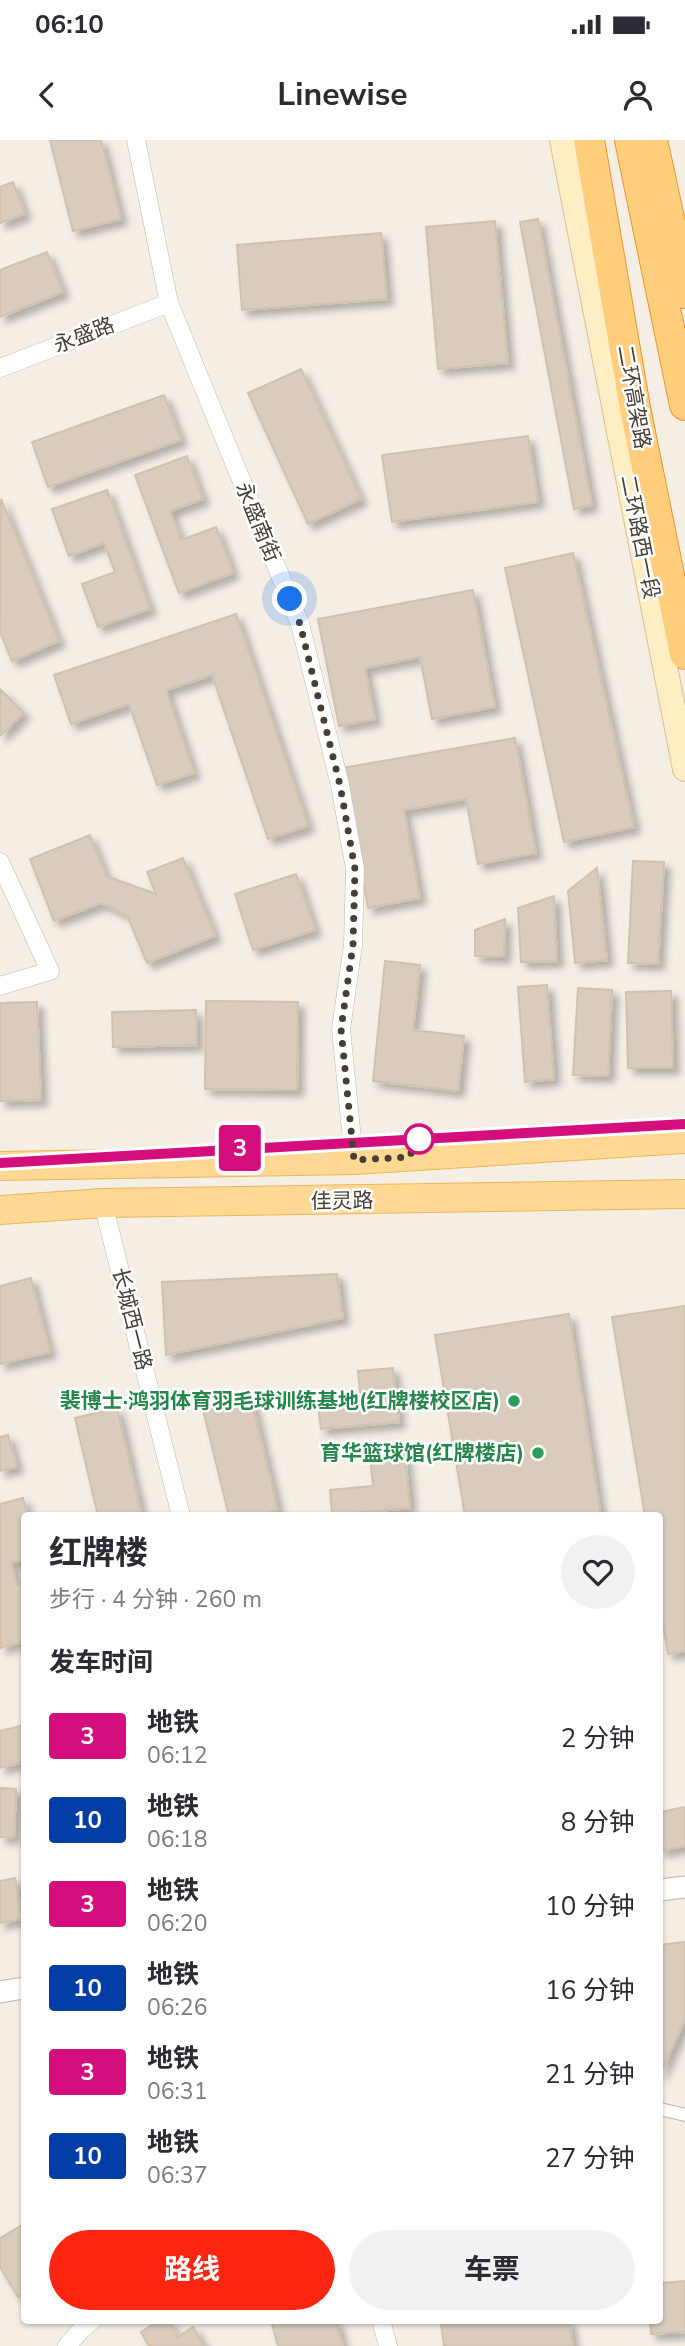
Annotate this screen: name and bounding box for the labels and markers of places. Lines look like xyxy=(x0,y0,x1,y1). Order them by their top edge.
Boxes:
unlabelled marker xyxy=(404,1124,434,1154)
place label: 裴博士·鸿羽体育羽毛球训练基地(红牌楼校区店) xyxy=(60,1387,500,1415)
marker: 裴博士·鸿羽体育羽毛球训练基地(红牌楼校区店) xyxy=(506,1393,522,1409)
place label: 育华篮球馆(红牌楼店) xyxy=(320,1439,524,1467)
marker: 育华篮球馆(红牌楼店) xyxy=(530,1445,546,1461)

